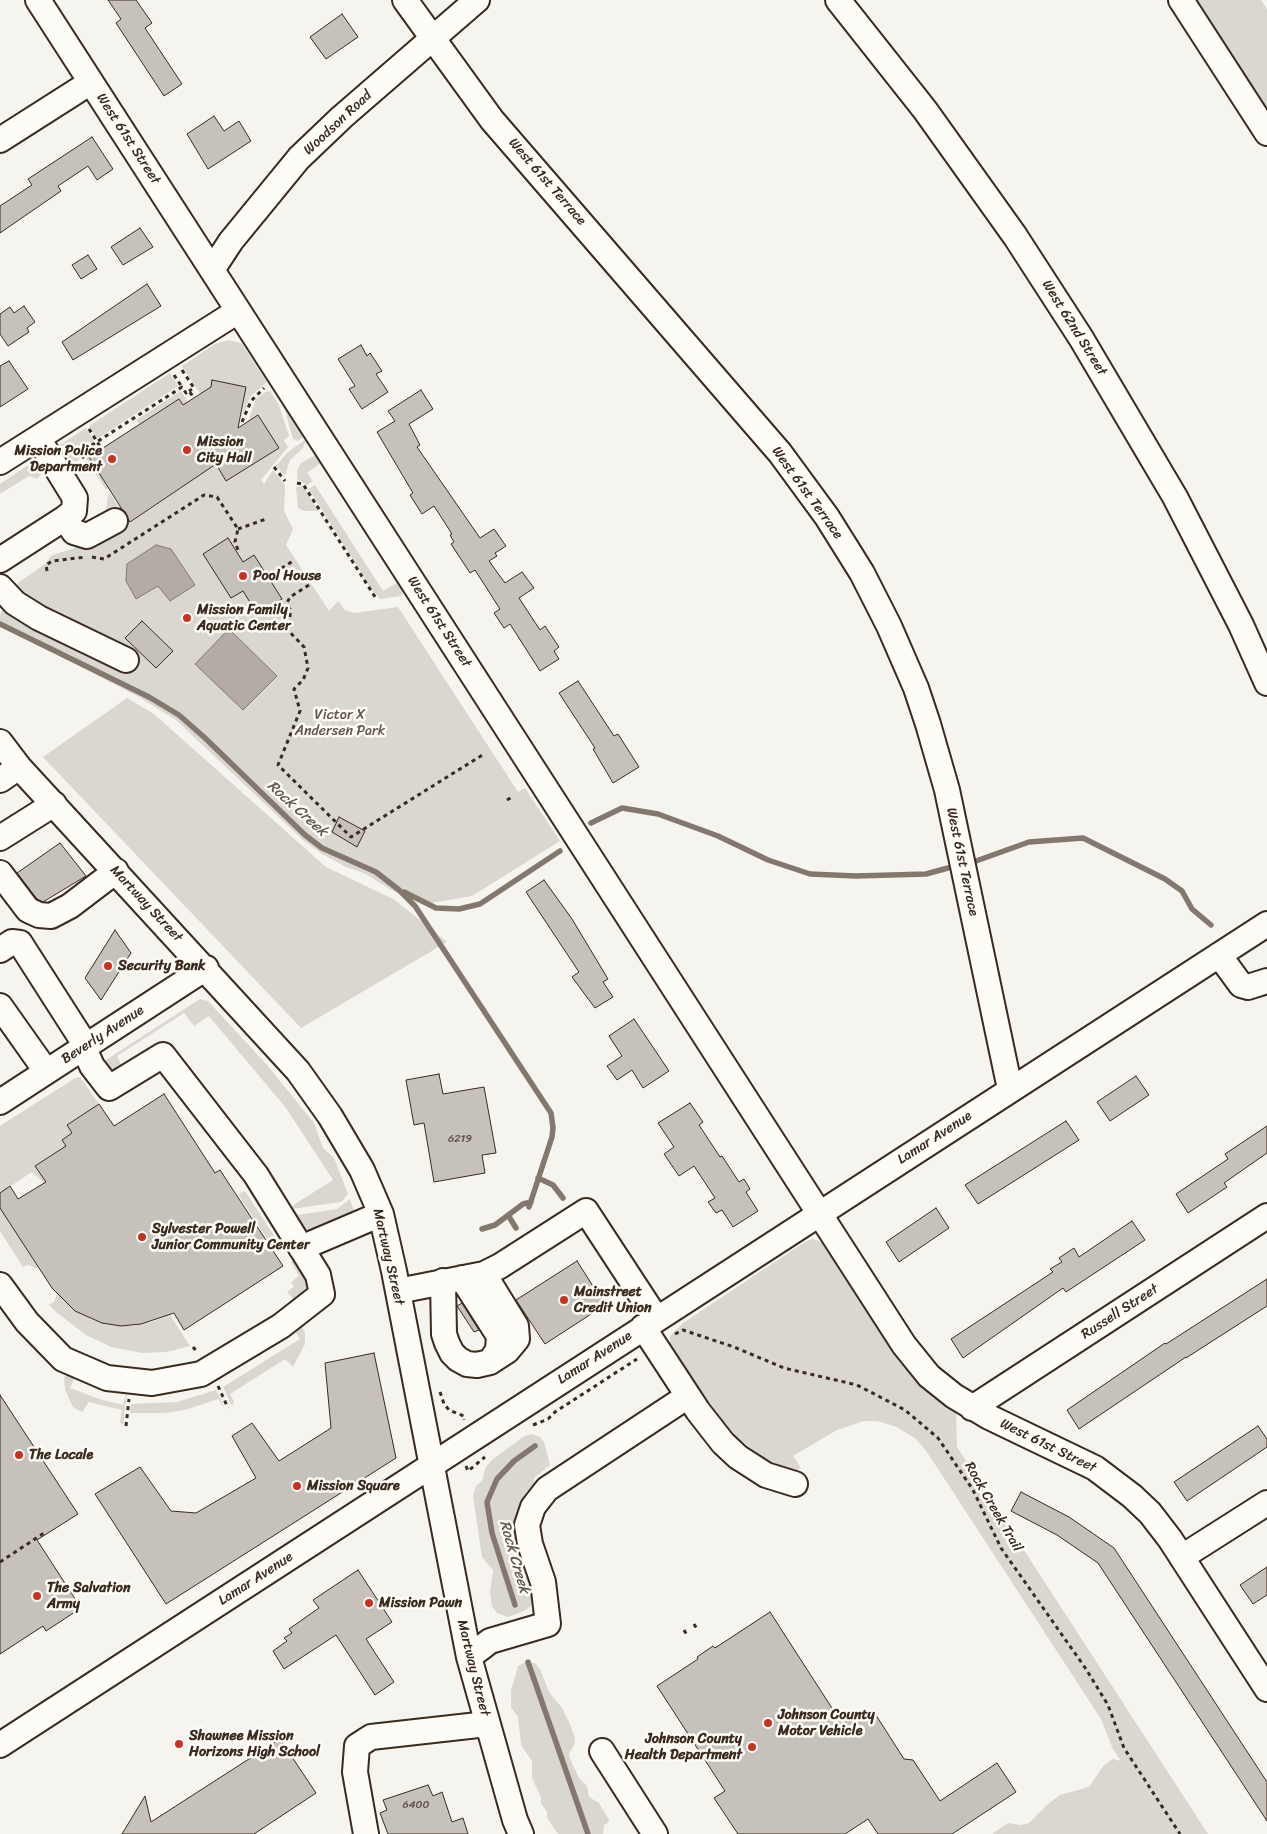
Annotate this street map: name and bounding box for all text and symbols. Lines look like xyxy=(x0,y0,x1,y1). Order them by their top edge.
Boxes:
street label: Woodson Road xyxy=(300,87,376,159)
street label: West 61st Street xyxy=(92,90,164,188)
street label: West 61st Terrace xyxy=(504,135,590,229)
street label: West 62nd Street xyxy=(1038,277,1110,379)
place label: Mission City Hall xyxy=(197,434,252,467)
place label: Mission Police Department xyxy=(15,443,102,476)
street label: West 61st Terrace xyxy=(768,443,846,543)
marker: Mission City Hall xyxy=(181,444,193,456)
marker: Mission Police Department xyxy=(106,453,118,465)
place label: Pool House xyxy=(253,568,321,584)
marker: Pool House xyxy=(237,570,249,582)
street label: West 61st Street xyxy=(403,573,475,671)
place label: Mission Family Aquatic Center xyxy=(197,602,291,634)
marker: Mission Family Aquatic Center xyxy=(181,612,193,624)
park label: Victor X Andersen Park xyxy=(295,707,385,740)
water label: Rock Creek xyxy=(263,777,331,841)
street label: West 61st Terrace xyxy=(942,806,982,918)
street label: Martway Street xyxy=(106,862,186,946)
place label: Security Bank xyxy=(118,958,205,974)
marker: Security Bank xyxy=(102,960,114,972)
street label: Beverly Avenue xyxy=(59,1002,147,1068)
street label: Lamar Avenue xyxy=(895,1108,975,1168)
house number: 6219 xyxy=(448,1132,472,1146)
street label: Martway Street xyxy=(369,1207,407,1307)
place label: Sylvester Powell Junior Community Center xyxy=(152,1221,310,1254)
marker: Sylvester Powell Junior Community Center xyxy=(136,1231,148,1243)
street label: Russell Street xyxy=(1078,1281,1162,1343)
place label: Mainstreet Credit Union xyxy=(574,1284,652,1316)
marker: Mainstreet Credit Union xyxy=(558,1294,570,1306)
street label: Lamar Avenue xyxy=(555,1328,635,1388)
street label: West 61st Street xyxy=(997,1415,1099,1477)
place label: The Locale xyxy=(29,1447,93,1463)
marker: The Locale xyxy=(13,1449,25,1461)
street label: Rock Creek Trail xyxy=(961,1459,1025,1555)
place label: Mission Square xyxy=(307,1478,400,1494)
marker: Mission Square xyxy=(291,1480,303,1492)
water label: Rock Creek xyxy=(495,1518,533,1596)
street label: Lamar Avenue xyxy=(216,1549,296,1609)
place label: The Salvation Army xyxy=(47,1580,130,1612)
marker: The Salvation Army xyxy=(31,1590,43,1602)
place label: Mission Pawn xyxy=(379,1595,462,1611)
marker: Mission Pawn xyxy=(363,1597,375,1609)
street label: Martway Street xyxy=(453,1618,493,1718)
place label: Johnson County Motor Vehicle xyxy=(778,1707,875,1740)
marker: Johnson County Motor Vehicle xyxy=(762,1717,774,1729)
place label: Shawnee Mission Horizons High School xyxy=(189,1728,320,1760)
place label: Johnson County Health Department xyxy=(625,1731,742,1764)
marker: Shawnee Mission Horizons High School xyxy=(173,1738,185,1750)
marker: Johnson County Health Department xyxy=(746,1741,758,1753)
house number: 6400 xyxy=(402,1798,430,1812)

